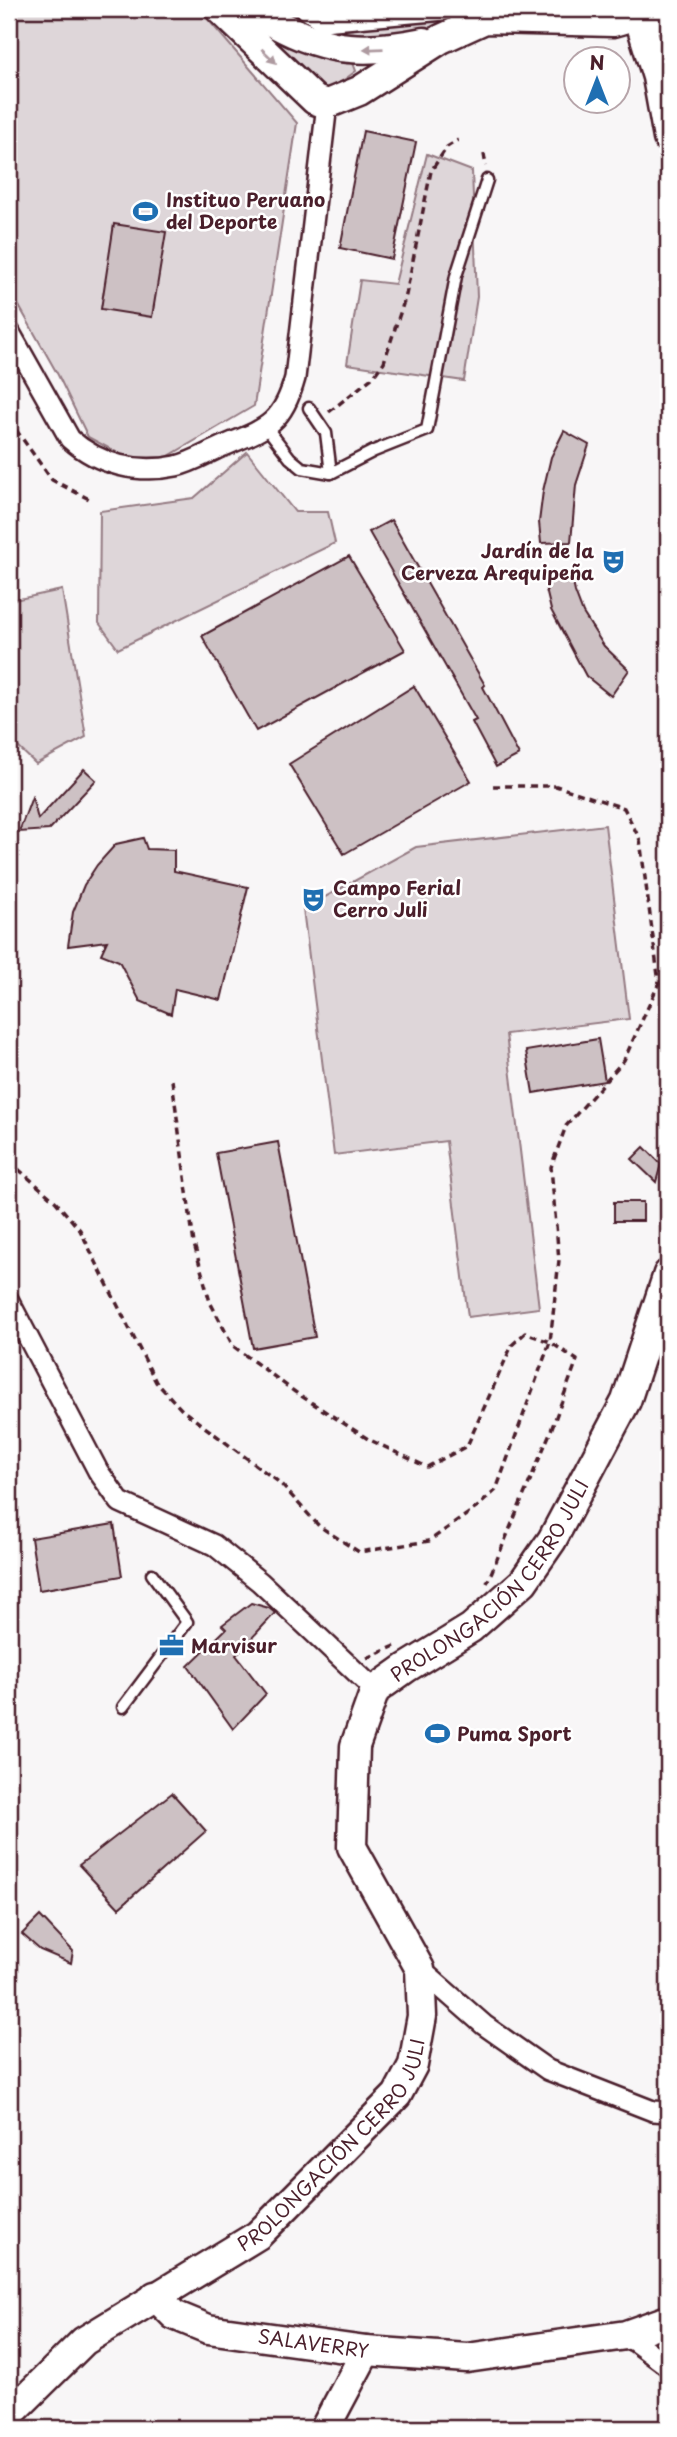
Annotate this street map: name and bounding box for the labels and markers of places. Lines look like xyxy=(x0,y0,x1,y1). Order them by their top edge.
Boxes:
place label: Instituo Peruano del Deporte xyxy=(166,185,325,235)
sports icon: Instituo Peruano del Deporte xyxy=(132,197,160,225)
place label: Jardín de la Cerveza Arequipeña xyxy=(401,536,594,586)
theatre icon: Jardín de la Cerveza Arequipeña xyxy=(600,548,628,576)
place label: Campo Ferial Cerro Juli xyxy=(333,873,461,923)
theatre icon: Campo Ferial Cerro Juli xyxy=(299,885,327,913)
place label: Marvisur xyxy=(191,1631,277,1659)
office icon: Marvisur xyxy=(157,1632,185,1660)
place label: Puma Sport xyxy=(457,1719,572,1747)
sports icon: Puma Sport xyxy=(423,1720,451,1748)

